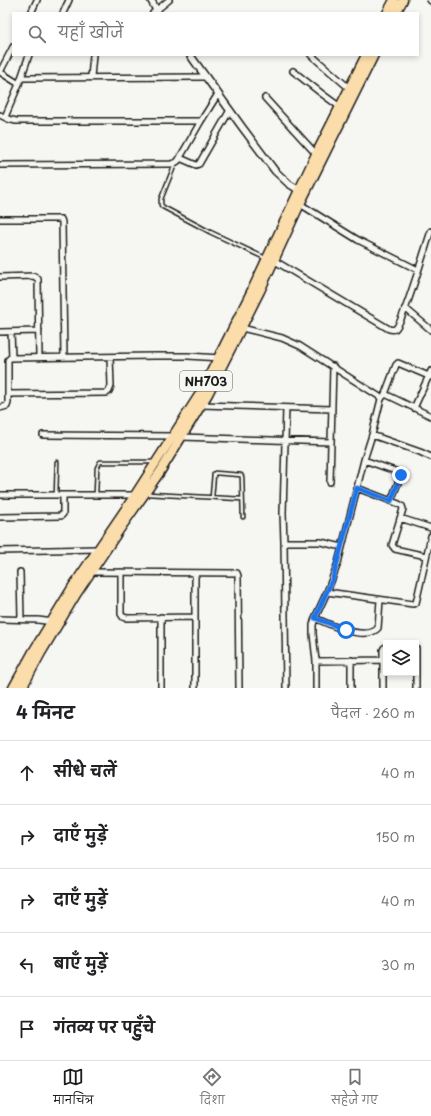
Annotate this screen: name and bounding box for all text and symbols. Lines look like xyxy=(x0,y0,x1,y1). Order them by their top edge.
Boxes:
search box xyxy=(12,12,419,56)
text: यहाँ खोजें xyxy=(58,20,124,43)
icon: search xyxy=(26,23,48,45)
road number: NH703 xyxy=(180,371,232,391)
route end xyxy=(392,466,410,484)
route start xyxy=(337,621,355,639)
map controls xyxy=(383,640,419,676)
button: layers xyxy=(383,640,419,676)
text: 4 मिनट xyxy=(16,699,74,725)
text: पैदल · 260 m xyxy=(331,703,415,722)
text: सीधे चलें xyxy=(54,759,116,782)
icon: ahead xyxy=(16,762,38,784)
text: 40 m xyxy=(381,763,415,782)
text: दाएँ मुड़ें xyxy=(54,823,107,846)
icon: right xyxy=(16,826,38,848)
text: 150 m xyxy=(376,827,415,846)
text: दाएँ मुड़ें xyxy=(54,887,107,910)
icon: right xyxy=(16,890,38,912)
text: 40 m xyxy=(381,891,415,910)
text: बाएँ मुड़ें xyxy=(54,951,108,974)
icon: left xyxy=(16,954,38,976)
text: 30 m xyxy=(381,955,415,974)
text: गंतव्य पर पहुँचे xyxy=(54,1015,155,1038)
icon: arrive xyxy=(16,1018,38,1040)
tab: मानचित्र xyxy=(53,1066,94,1112)
tab: दिशा xyxy=(200,1066,225,1112)
tab: सहेजे गए xyxy=(331,1066,378,1112)

